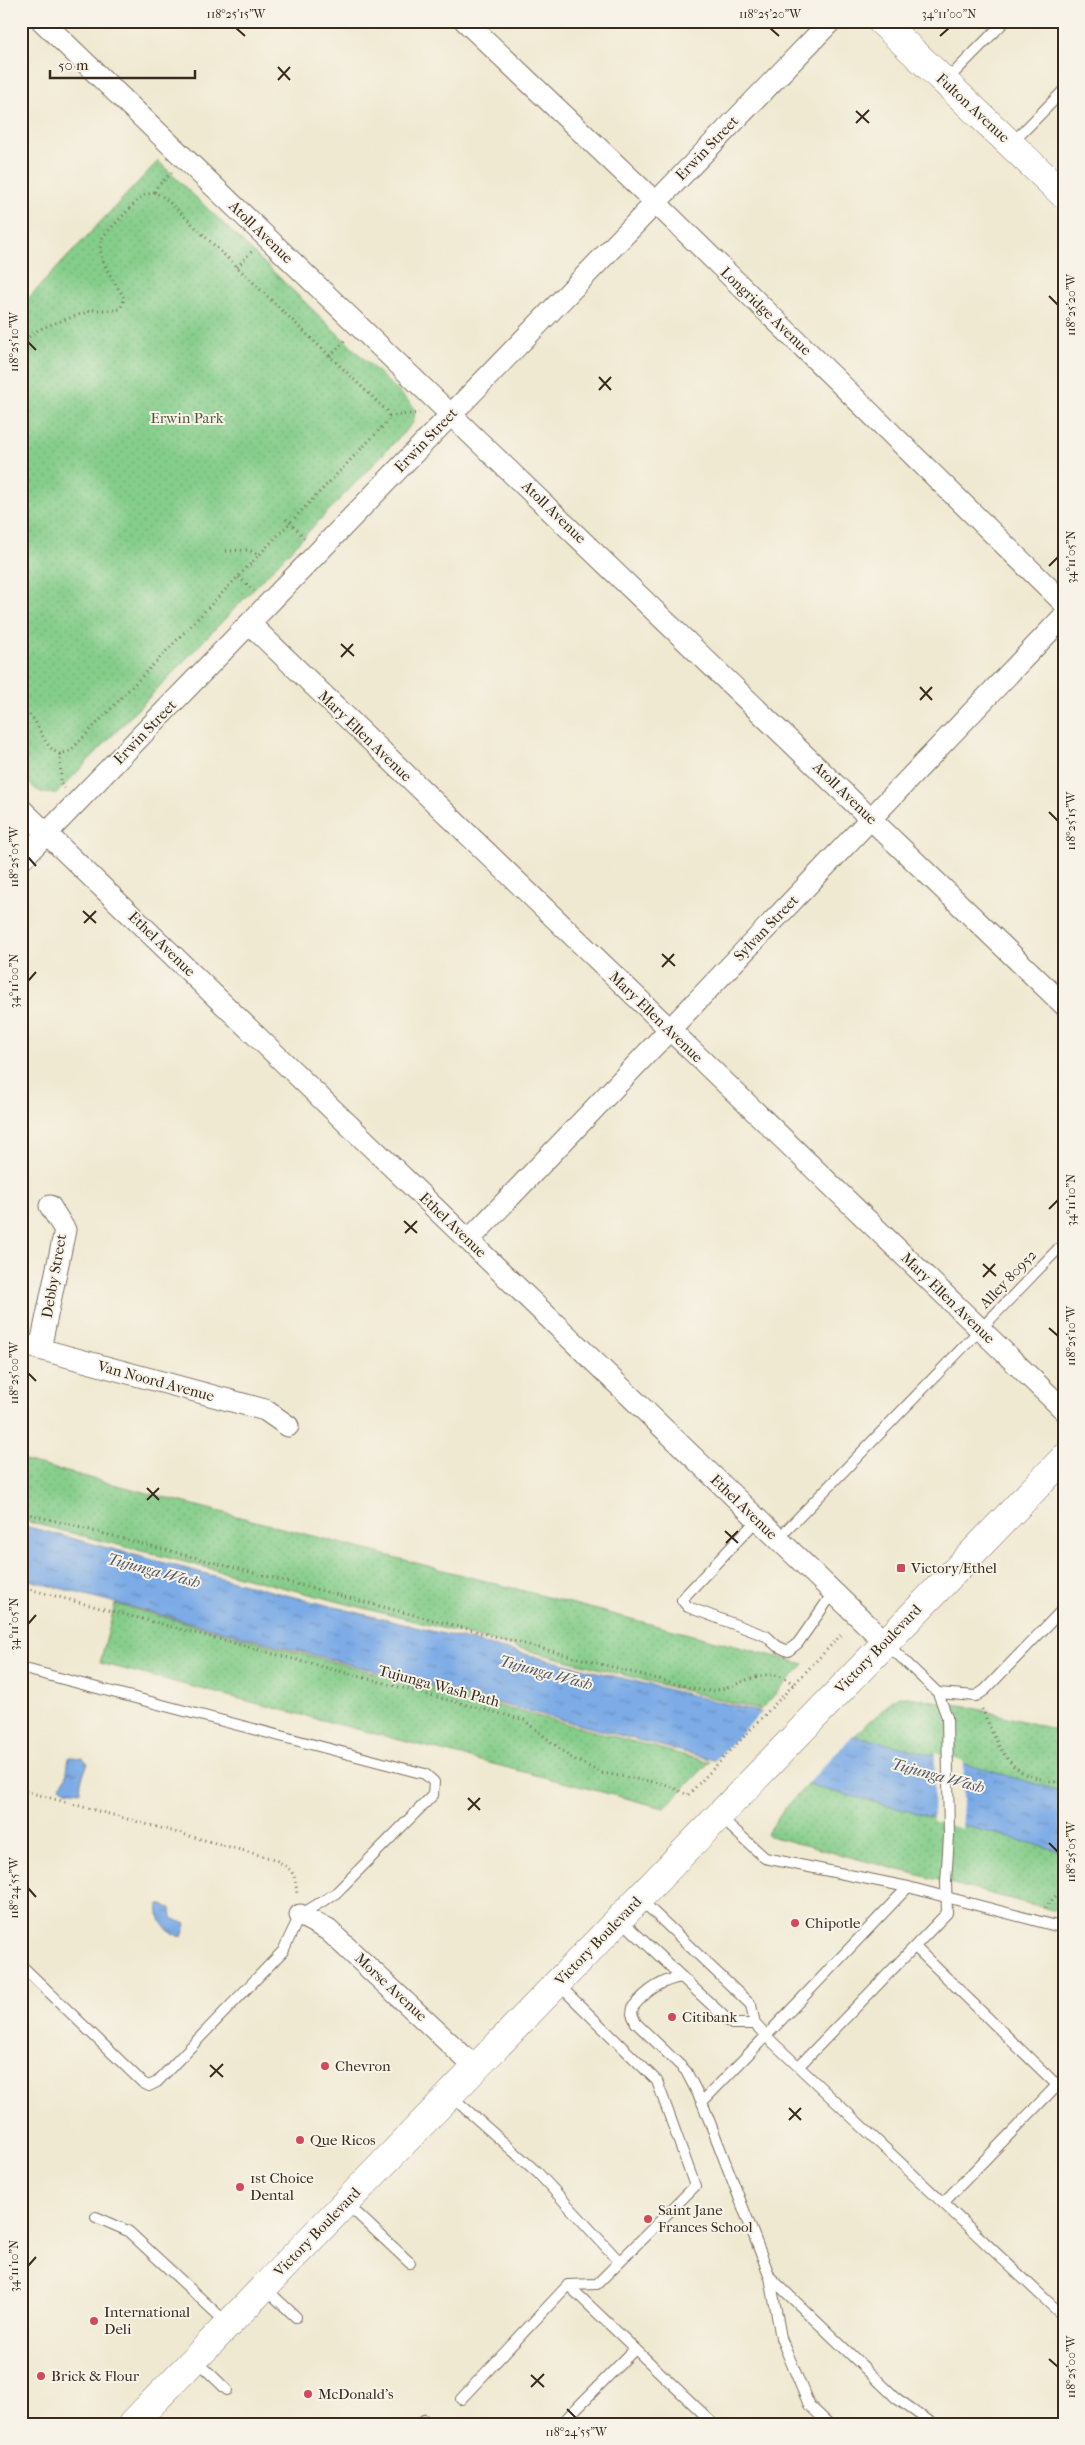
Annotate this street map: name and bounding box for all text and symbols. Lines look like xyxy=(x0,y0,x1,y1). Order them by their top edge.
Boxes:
text: 118°25'15"W xyxy=(207,7,267,21)
text: 118°25'20"W xyxy=(739,7,802,21)
text: 34°11'00"N xyxy=(922,7,976,21)
scale bar xyxy=(50,48,195,80)
text: 50 m xyxy=(58,56,89,74)
street label: Fulton Avenue xyxy=(933,69,1014,147)
street label: Erwin Street xyxy=(672,112,743,184)
street label: Atoll Avenue xyxy=(224,196,297,267)
street label: Longridge Avenue xyxy=(717,263,816,359)
text: 118°25'20"W xyxy=(1064,273,1078,336)
text: 118°25'10"W xyxy=(7,311,21,372)
street label: Erwin Street xyxy=(391,404,462,476)
park label: Erwin Park xyxy=(151,409,224,427)
street label: Atoll Avenue xyxy=(517,476,590,547)
text: 34°11'05"N xyxy=(1064,530,1078,584)
street label: Mary Ellen Avenue xyxy=(314,687,416,786)
street label: Erwin Street xyxy=(110,696,181,768)
street label: Atoll Avenue xyxy=(808,757,881,828)
text: 118°25'15"W xyxy=(1064,790,1078,850)
text: 118°25'05"W xyxy=(7,825,21,888)
street label: Sylvan Street xyxy=(730,891,802,965)
street label: Ethel Avenue xyxy=(125,908,200,981)
text: 34°11'00"N xyxy=(7,954,21,1008)
street label: Mary Ellen Avenue xyxy=(605,968,707,1067)
text: 34°11'10"N xyxy=(1064,1174,1078,1226)
street label: Ethel Avenue xyxy=(416,1189,491,1262)
street label: Debby Street xyxy=(38,1232,70,1319)
street label: Alley 80952 xyxy=(975,1246,1040,1313)
street label: Mary Ellen Avenue xyxy=(897,1249,999,1348)
text: 118°25'10"W xyxy=(1064,1305,1078,1366)
text: 118°25'00"W xyxy=(7,1340,21,1404)
street label: Van Noord Avenue xyxy=(95,1357,217,1405)
street label: Ethel Avenue xyxy=(707,1471,782,1544)
water label: Tujunga Wash xyxy=(105,1549,203,1592)
place label: Victory/Ethel xyxy=(910,1559,997,1577)
marker: Victory/Ethel xyxy=(895,1562,907,1574)
text: 34°11'05"N xyxy=(7,1597,21,1651)
street label: Victory Boulevard xyxy=(830,1600,926,1698)
water label: Tujunga Wash xyxy=(497,1651,595,1694)
street label: Tujunga Wash Path xyxy=(376,1661,502,1711)
water label: Tujunga Wash xyxy=(889,1754,987,1797)
text: 118°25'05"W xyxy=(1064,1820,1078,1883)
text: 118°24'55"W xyxy=(7,1856,21,1919)
street label: Victory Boulevard xyxy=(550,1892,646,1990)
place label: Chipotle xyxy=(805,1914,861,1932)
marker: Chipotle xyxy=(789,1917,801,1929)
street label: Morse Avenue xyxy=(351,1949,431,2025)
place label: Citibank xyxy=(682,2008,738,2026)
marker: Citibank xyxy=(666,2011,678,2023)
place label: Chevron xyxy=(335,2057,391,2075)
marker: Chevron xyxy=(319,2060,331,2072)
place label: Que Ricos xyxy=(310,2131,376,2149)
marker: Que Ricos xyxy=(294,2134,306,2146)
place label: 1st Choice Dental xyxy=(250,2169,314,2204)
marker: 1st Choice Dental xyxy=(234,2181,246,2193)
street label: Victory Boulevard xyxy=(269,2183,365,2281)
place label: Saint Jane Frances School xyxy=(658,2201,753,2236)
marker: Saint Jane Frances School xyxy=(642,2213,654,2225)
text: 34°11'10"N xyxy=(7,2240,21,2292)
place label: International Deli xyxy=(104,2303,190,2338)
marker: International Deli xyxy=(88,2315,100,2327)
text: 118°25'00"W xyxy=(1064,2334,1078,2398)
place label: Brick & Flour xyxy=(51,2367,140,2385)
marker: Brick & Flour xyxy=(35,2370,47,2382)
place label: McDonald's xyxy=(318,2385,394,2403)
marker: McDonald's xyxy=(302,2388,314,2400)
text: 118°24'55"W xyxy=(545,2425,608,2439)

